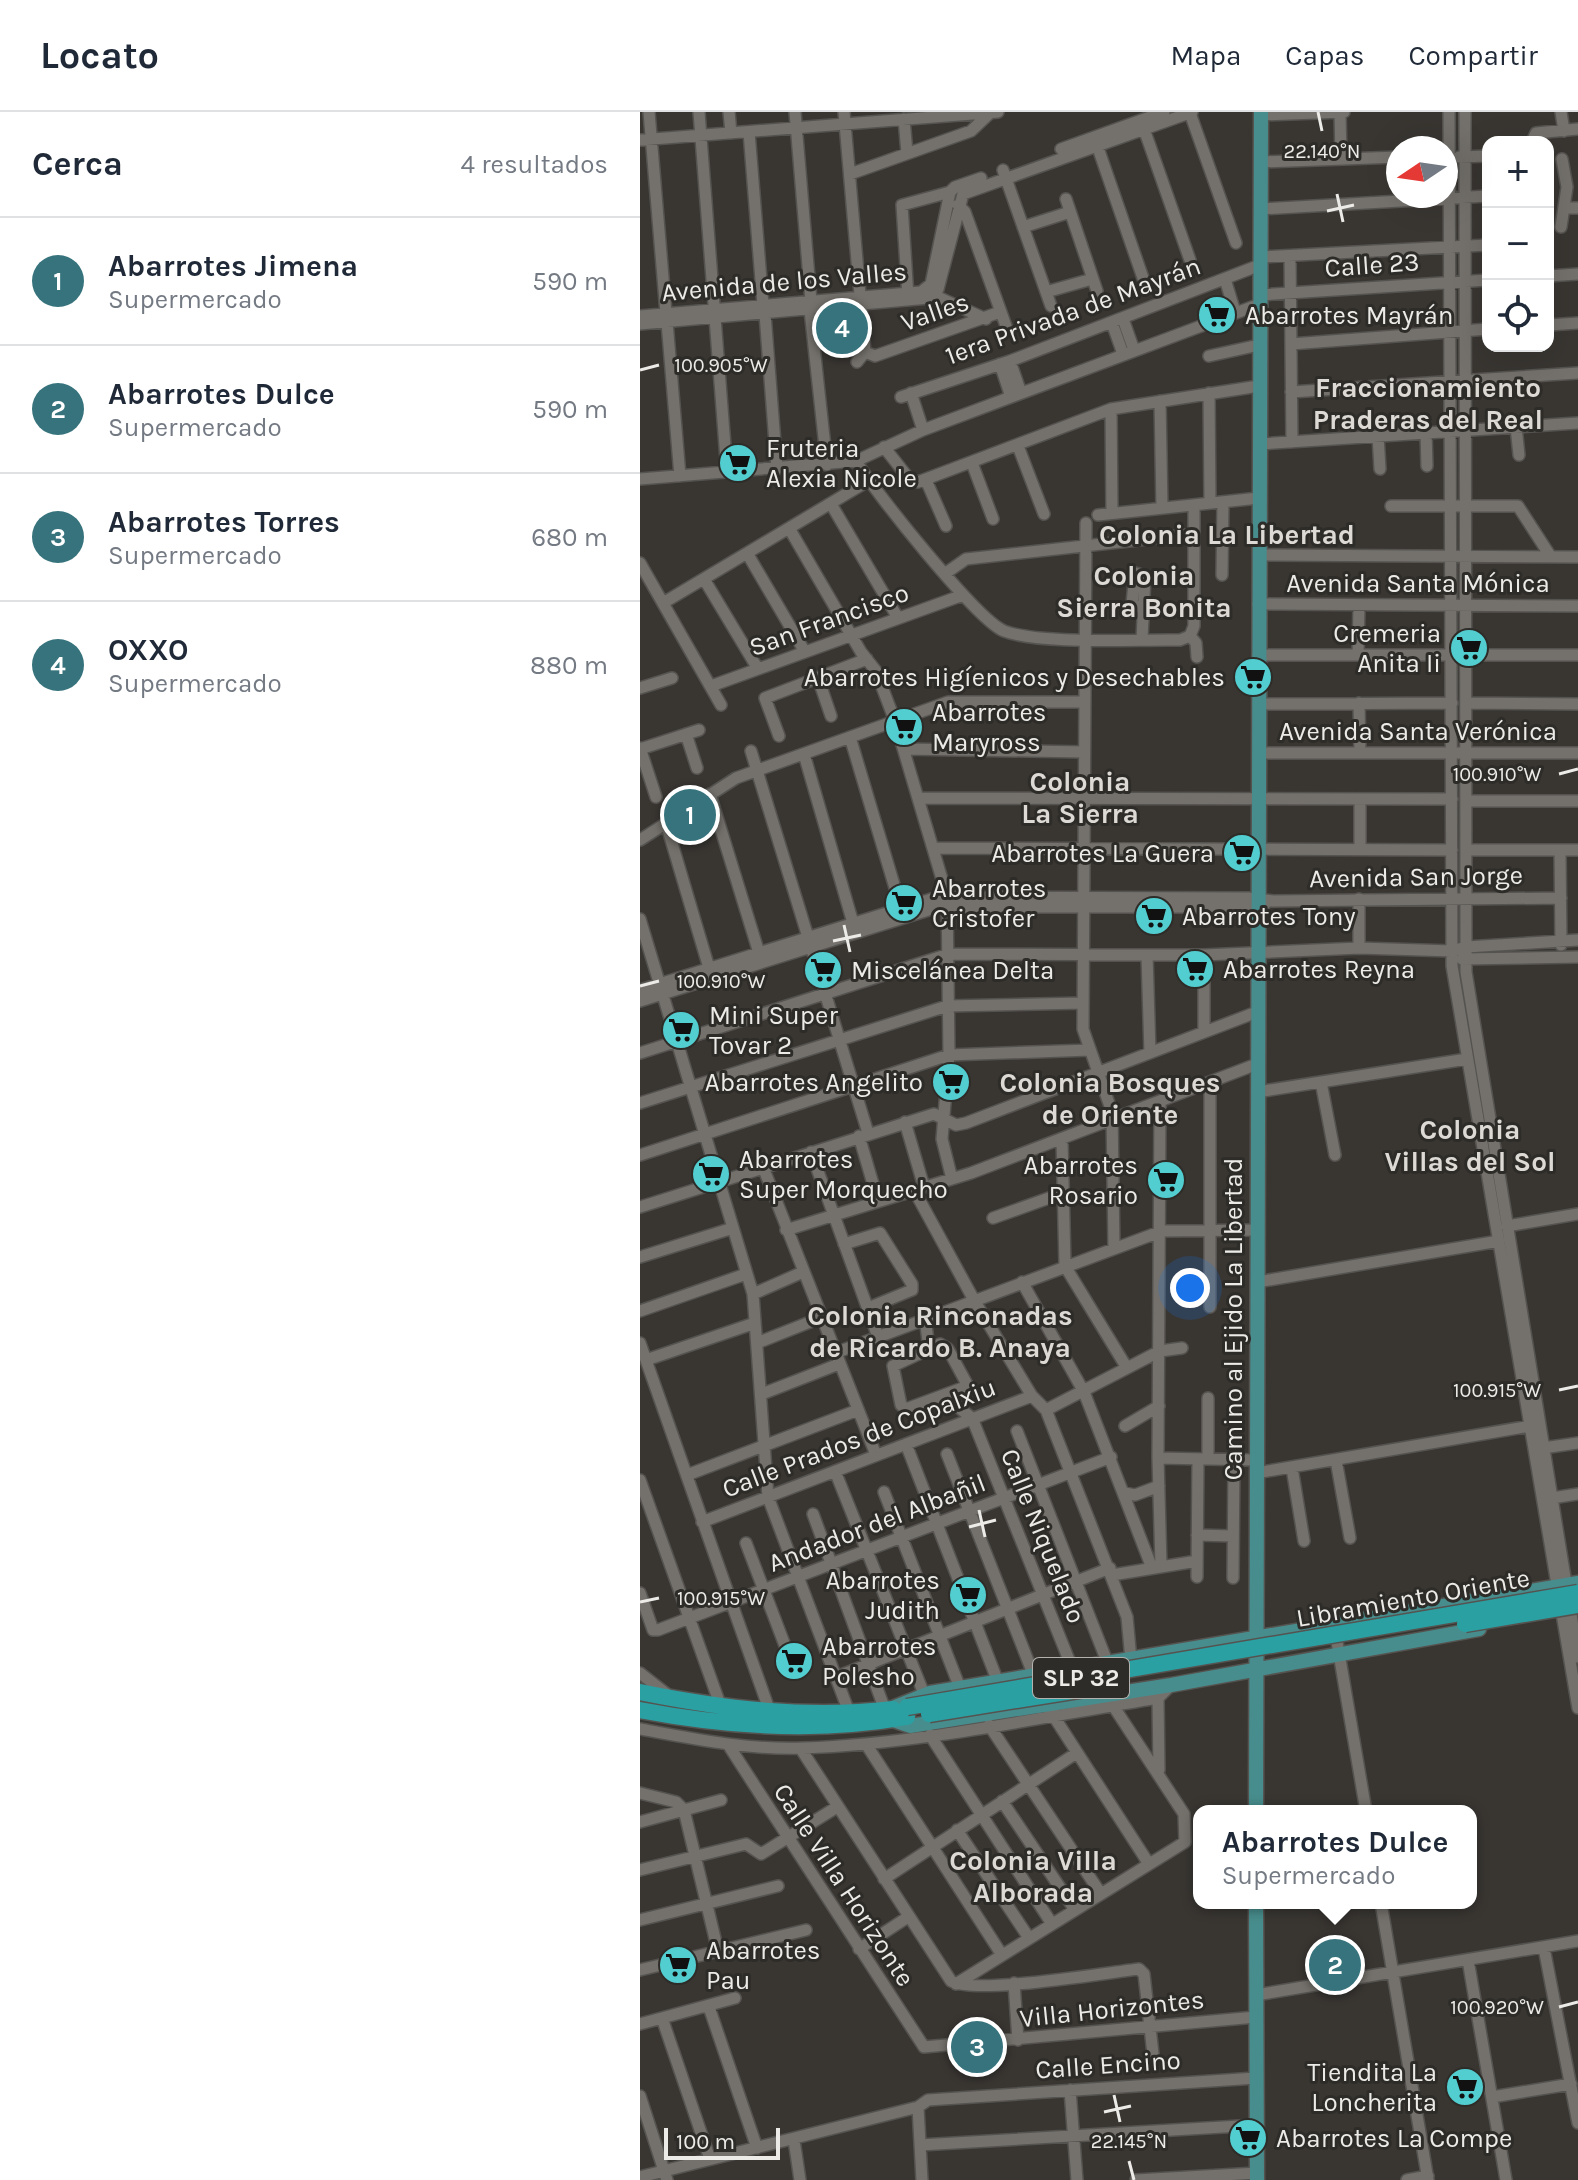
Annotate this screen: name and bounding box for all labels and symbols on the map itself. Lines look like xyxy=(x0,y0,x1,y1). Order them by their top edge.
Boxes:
north arrow xyxy=(1386,136,1458,208)
text: 22.140°N xyxy=(1284,140,1360,163)
street label: Calle 23 xyxy=(1324,246,1420,284)
street label: 1era Privada de Mayrán xyxy=(941,250,1205,372)
street label: Avenida de los Valles xyxy=(660,256,908,308)
street label: Valles xyxy=(897,286,973,338)
supermarket icon: Abarrotes Mayrán xyxy=(1196,294,1238,336)
pin: 4 xyxy=(816,298,868,358)
place label: Abarrotes Mayrán xyxy=(1245,300,1453,331)
text: 100.905°W xyxy=(674,354,768,377)
district label: Fraccionamiento Praderas del Real xyxy=(1313,371,1543,436)
place label: Fruteria Alexia Nicole xyxy=(766,433,917,494)
supermarket icon: Fruteria Alexia Nicole xyxy=(717,442,759,484)
district label: Colonia La Libertad xyxy=(1099,518,1355,551)
district label: Colonia Sierra Bonita xyxy=(1056,559,1232,624)
street label: Avenida Santa Mónica xyxy=(1286,568,1550,599)
street label: San Francisco xyxy=(745,577,913,663)
place label: Cremeria Anita Ii xyxy=(1333,618,1441,679)
supermarket icon: Cremeria Anita Ii xyxy=(1448,627,1490,669)
supermarket icon: Abarrotes Higíenicos y Desechables xyxy=(1232,656,1274,698)
place label: Abarrotes Higíenicos y Desechables xyxy=(804,662,1225,693)
place label: Abarrotes Maryross xyxy=(932,697,1046,758)
supermarket icon: Abarrotes Maryross xyxy=(883,706,925,748)
street label: Avenida Santa Verónica xyxy=(1279,716,1557,747)
text: 100.910°W xyxy=(1453,763,1541,786)
district label: Colonia La Sierra xyxy=(1021,765,1139,830)
pin: 1 xyxy=(664,785,716,845)
supermarket icon: Abarrotes La Guera xyxy=(1221,832,1263,874)
place label: Abarrotes La Guera xyxy=(991,838,1214,869)
street label: Avenida San Jorge xyxy=(1309,860,1523,894)
place label: Abarrotes Cristofer xyxy=(932,873,1046,934)
supermarket icon: Abarrotes Cristofer xyxy=(883,882,925,924)
supermarket icon: Abarrotes Tony xyxy=(1133,895,1175,937)
place label: Abarrotes Tony xyxy=(1182,901,1356,932)
supermarket icon: Abarrotes Reyna xyxy=(1174,948,1216,990)
supermarket icon: Miscelánea Delta xyxy=(802,949,844,991)
place label: Abarrotes Reyna xyxy=(1223,954,1415,985)
place label: Miscelánea Delta xyxy=(851,955,1054,986)
text: 100.910°W xyxy=(677,970,765,993)
place label: Mini Super Tovar 2 xyxy=(709,1000,838,1061)
supermarket icon: Mini Super Tovar 2 xyxy=(660,1009,702,1051)
supermarket icon: Abarrotes Angelito xyxy=(930,1061,972,1103)
district label: Colonia Bosques de Oriente xyxy=(999,1066,1221,1131)
place label: Abarrotes Angelito xyxy=(705,1067,923,1098)
district label: Colonia Villas del Sol xyxy=(1384,1113,1556,1178)
place label: Abarrotes Super Morquecho xyxy=(739,1144,948,1205)
place label: Abarrotes Rosario xyxy=(1024,1150,1138,1211)
supermarket icon: Abarrotes Super Morquecho xyxy=(690,1153,732,1195)
street label: Camino al Ejido La Libertad xyxy=(1218,1158,1249,1480)
supermarket icon: Abarrotes Rosario xyxy=(1145,1159,1187,1201)
your location xyxy=(1170,1268,1210,1308)
district label: Colonia Rinconadas de Ricardo B. Anaya xyxy=(807,1299,1073,1364)
street label: Calle Prados de Copalxiu xyxy=(718,1371,1000,1505)
text: 100.915°W xyxy=(1453,1379,1541,1402)
street label: Calle Niquelado xyxy=(994,1444,1092,1628)
street label: Andador del Albañil xyxy=(764,1467,990,1579)
street label: Libramiento Oriente xyxy=(1294,1562,1532,1634)
place label: Abarrotes Judith xyxy=(826,1565,940,1626)
supermarket icon: Abarrotes Judith xyxy=(947,1574,989,1616)
text: 100.915°W xyxy=(677,1587,765,1610)
place label: Abarrotes Polesho xyxy=(822,1631,936,1692)
supermarket icon: Abarrotes Polesho xyxy=(773,1640,815,1682)
road number: SLP 32 xyxy=(1033,1658,1129,1698)
street label: Calle Villa Horizonte xyxy=(767,1778,921,1992)
district label: Colonia Villa Alborada xyxy=(949,1844,1117,1909)
place label: Abarrotes Pau xyxy=(706,1935,820,1996)
pin: 2 xyxy=(1309,1935,1361,1995)
supermarket icon: Abarrotes Pau xyxy=(657,1944,699,1986)
street label: Villa Horizontes xyxy=(1018,1984,1206,2034)
text: 100.920°W xyxy=(1450,1996,1544,2019)
pin: 3 xyxy=(951,2017,1003,2077)
street label: Calle Encino xyxy=(1034,2044,1182,2086)
place label: Tiendita La Loncherita xyxy=(1307,2057,1437,2118)
supermarket icon: Tiendita La Loncherita xyxy=(1444,2066,1486,2108)
supermarket icon: Abarrotes La Compe xyxy=(1227,2117,1269,2159)
place label: Abarrotes La Compe xyxy=(1276,2123,1512,2154)
scale bar xyxy=(664,2124,780,2160)
text: 22.145°N xyxy=(1091,2130,1167,2153)

